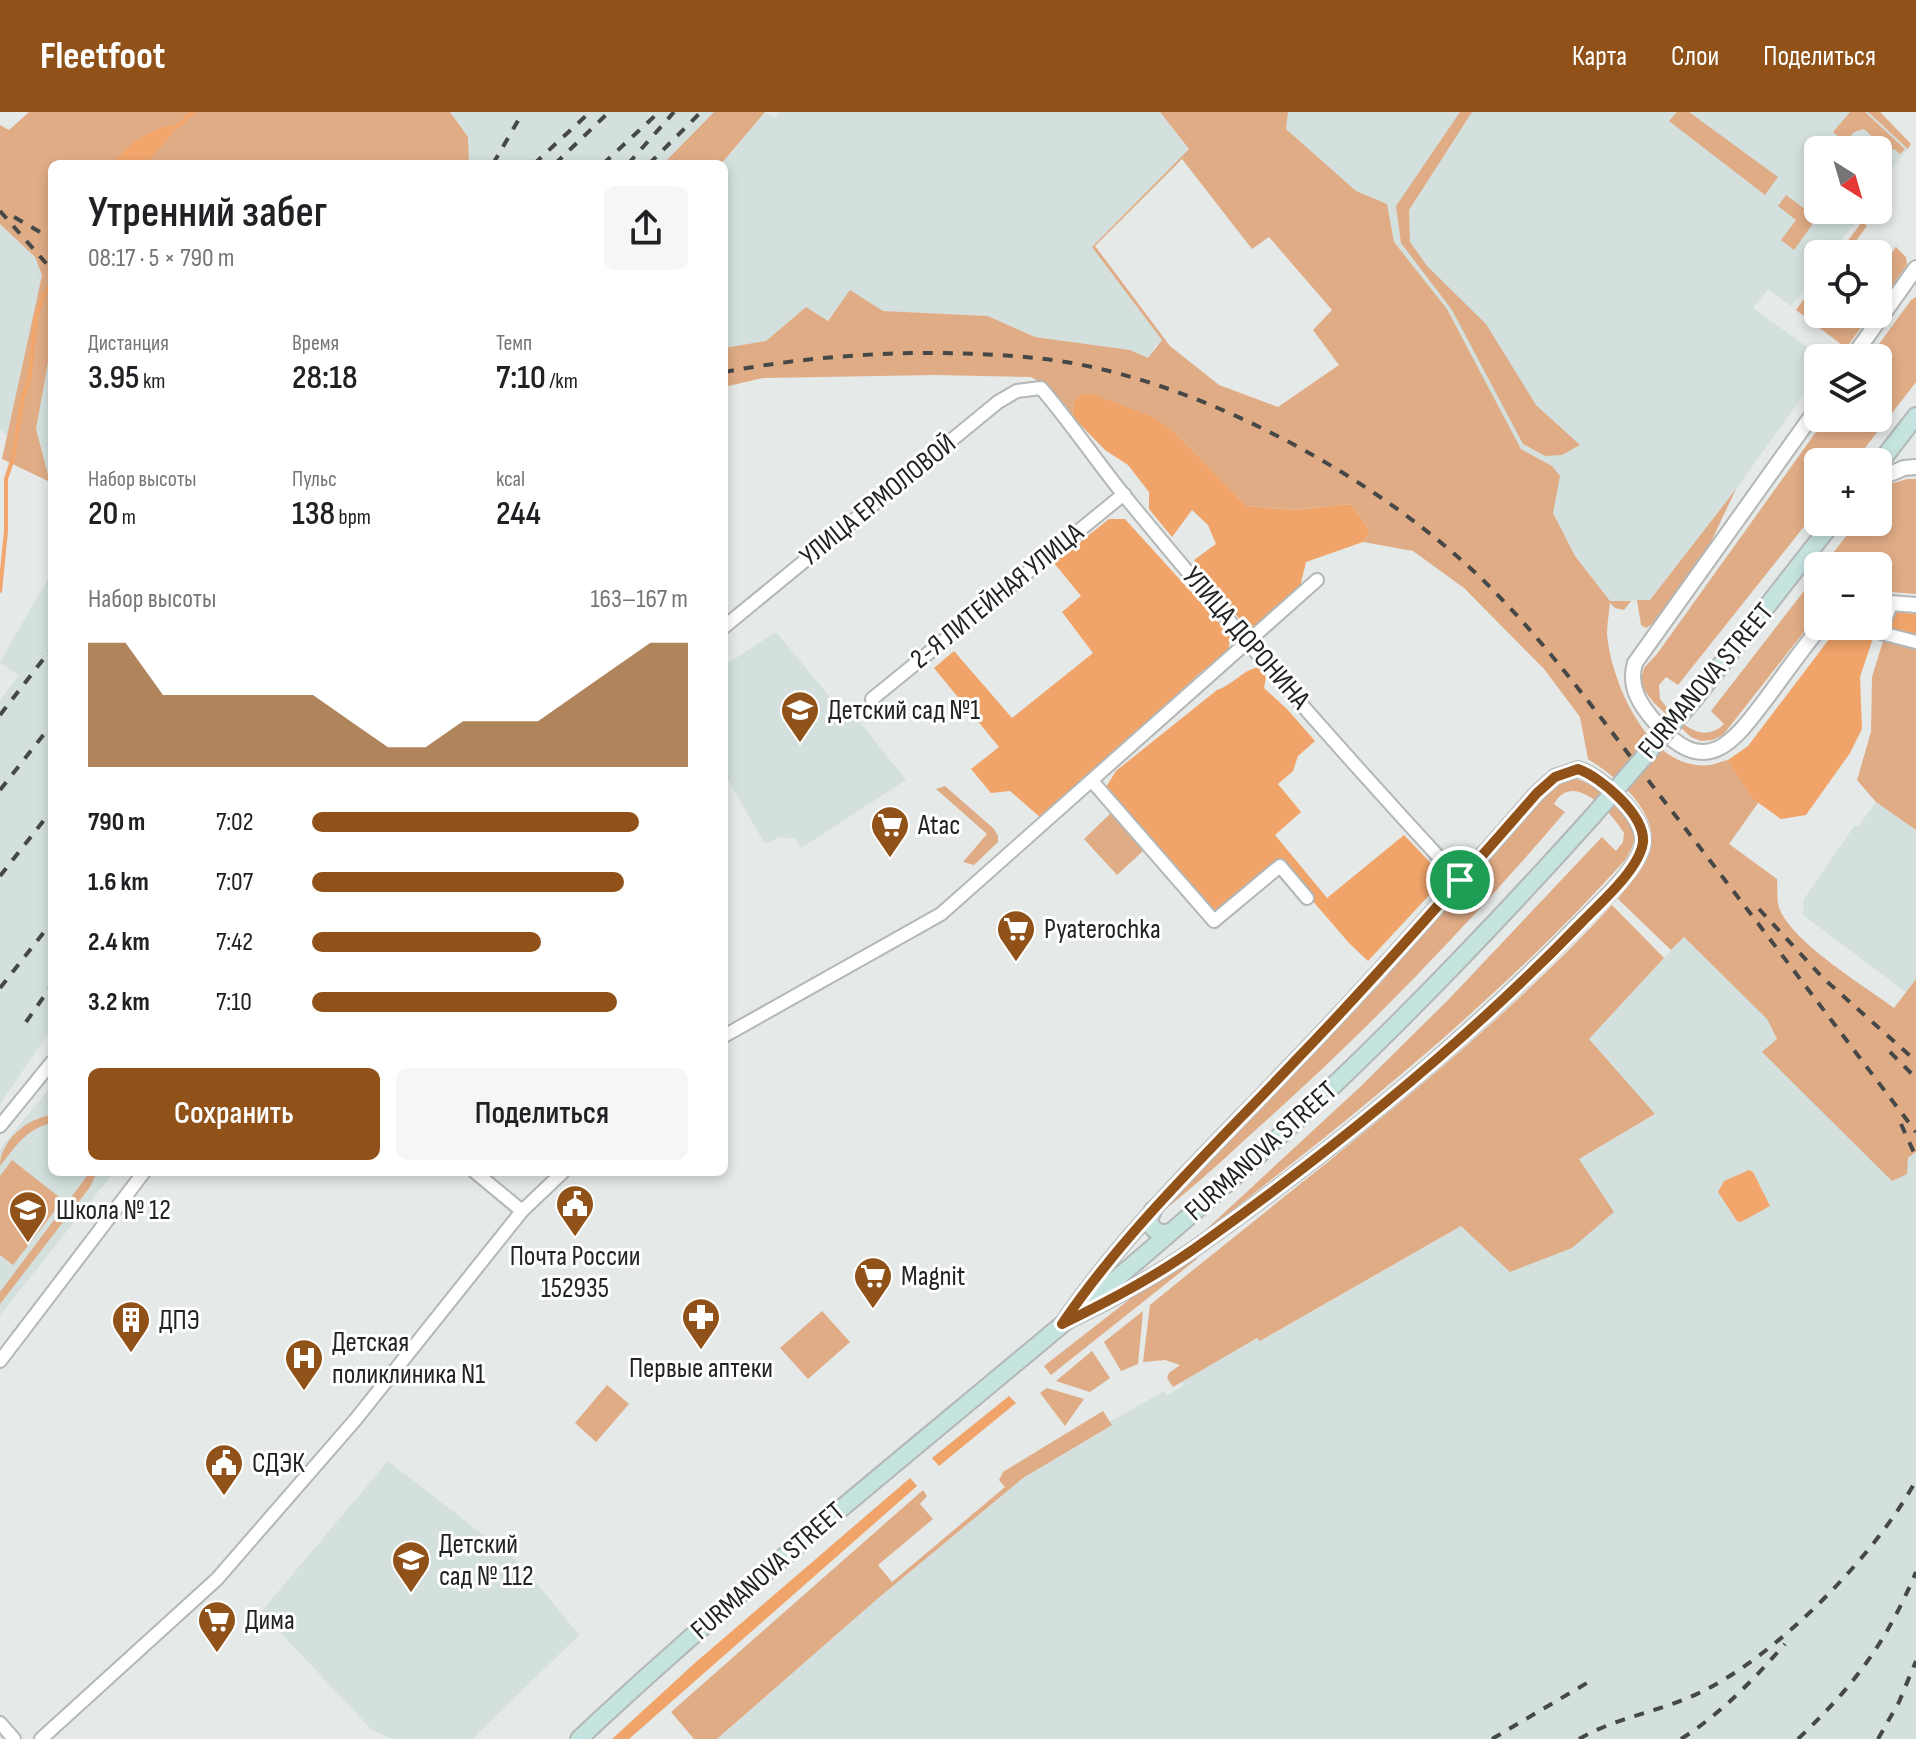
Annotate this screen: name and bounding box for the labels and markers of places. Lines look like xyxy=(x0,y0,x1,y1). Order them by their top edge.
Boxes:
school or university icon: Детский сад №1 xyxy=(779,689,821,744)
place label: Детский сад №1 xyxy=(828,694,980,727)
supermarket icon: Atac xyxy=(869,804,911,859)
place label: Atac xyxy=(917,809,960,842)
pin xyxy=(1426,846,1494,914)
supermarket icon: Pyaterochka xyxy=(995,908,1037,963)
place label: Pyaterochka xyxy=(1044,913,1161,946)
public building icon: Почта России 152935 xyxy=(554,1183,596,1238)
school or university icon: Школа № 12 xyxy=(7,1189,49,1244)
place label: Школа № 12 xyxy=(56,1194,171,1227)
place label: Почта России 152935 xyxy=(510,1240,640,1305)
supermarket icon: Magnit xyxy=(852,1255,894,1310)
place label: Magnit xyxy=(901,1260,965,1293)
pharmacy icon: Первые аптеки xyxy=(680,1296,722,1351)
building icon: ДПЭ xyxy=(110,1299,152,1354)
place label: ДПЭ xyxy=(159,1304,200,1337)
place label: Детская поликлиника N1 xyxy=(332,1326,485,1391)
hospital icon: Детская поликлиника N1 xyxy=(283,1337,325,1392)
place label: Первые аптеки xyxy=(629,1352,773,1385)
public building icon: СДЭК xyxy=(203,1442,245,1497)
place label: СДЭК xyxy=(252,1447,305,1480)
place label: Детский сад № 112 xyxy=(439,1528,534,1593)
school or university icon: Детский сад № 112 xyxy=(390,1539,432,1594)
supermarket icon: Дима xyxy=(196,1599,238,1654)
place label: Дима xyxy=(245,1604,295,1637)

